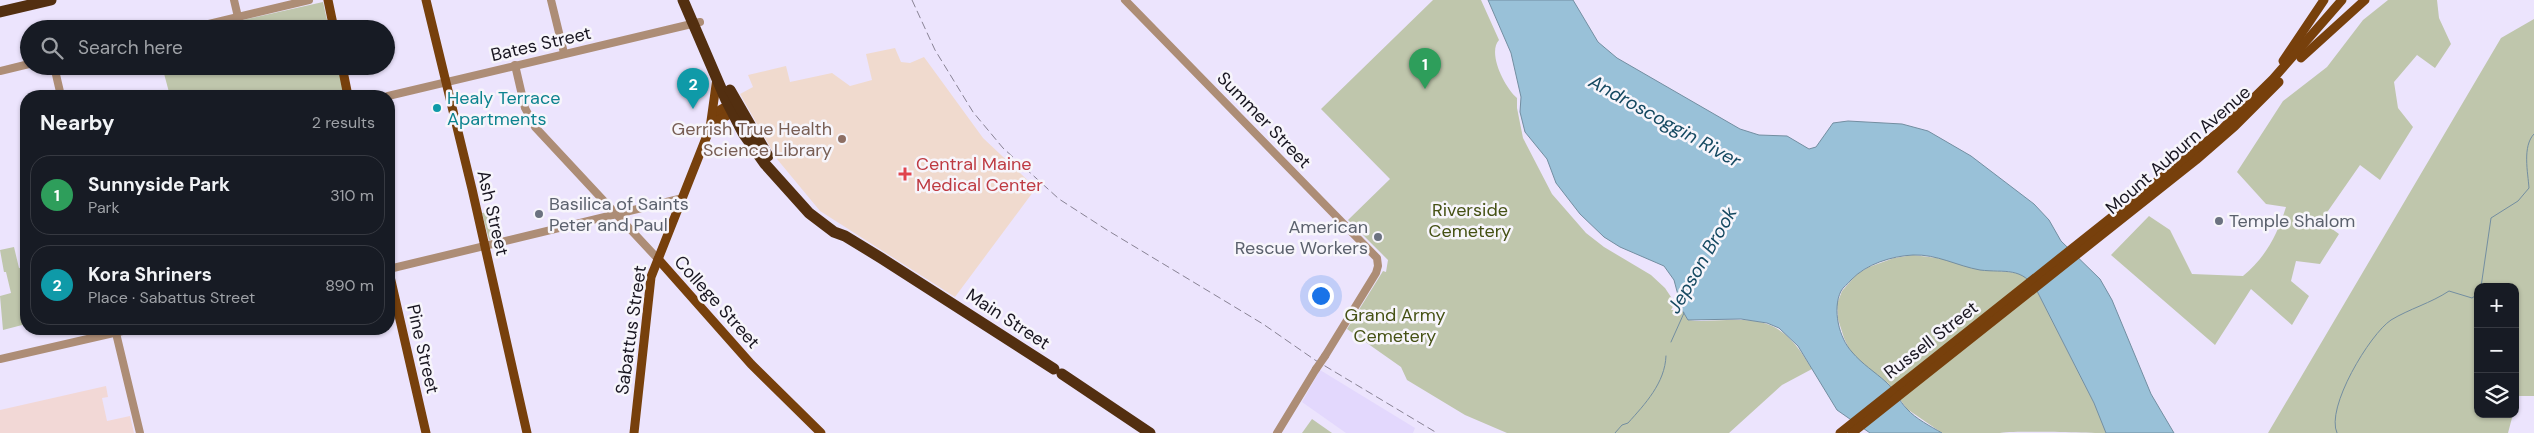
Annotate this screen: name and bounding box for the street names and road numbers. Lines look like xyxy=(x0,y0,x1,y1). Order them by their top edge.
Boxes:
street label: Bates Street xyxy=(488,21,594,67)
street label: Summer Street xyxy=(1212,67,1316,173)
street label: Mount Auburn Avenue xyxy=(2100,80,2256,220)
street label: Ash Street xyxy=(472,168,514,258)
street label: College Street xyxy=(669,250,765,354)
street label: Sabattus Street xyxy=(610,264,652,396)
street label: Main Street xyxy=(961,283,1055,355)
street label: Russell Street xyxy=(1879,296,1983,384)
street label: Pine Street xyxy=(401,302,445,396)

